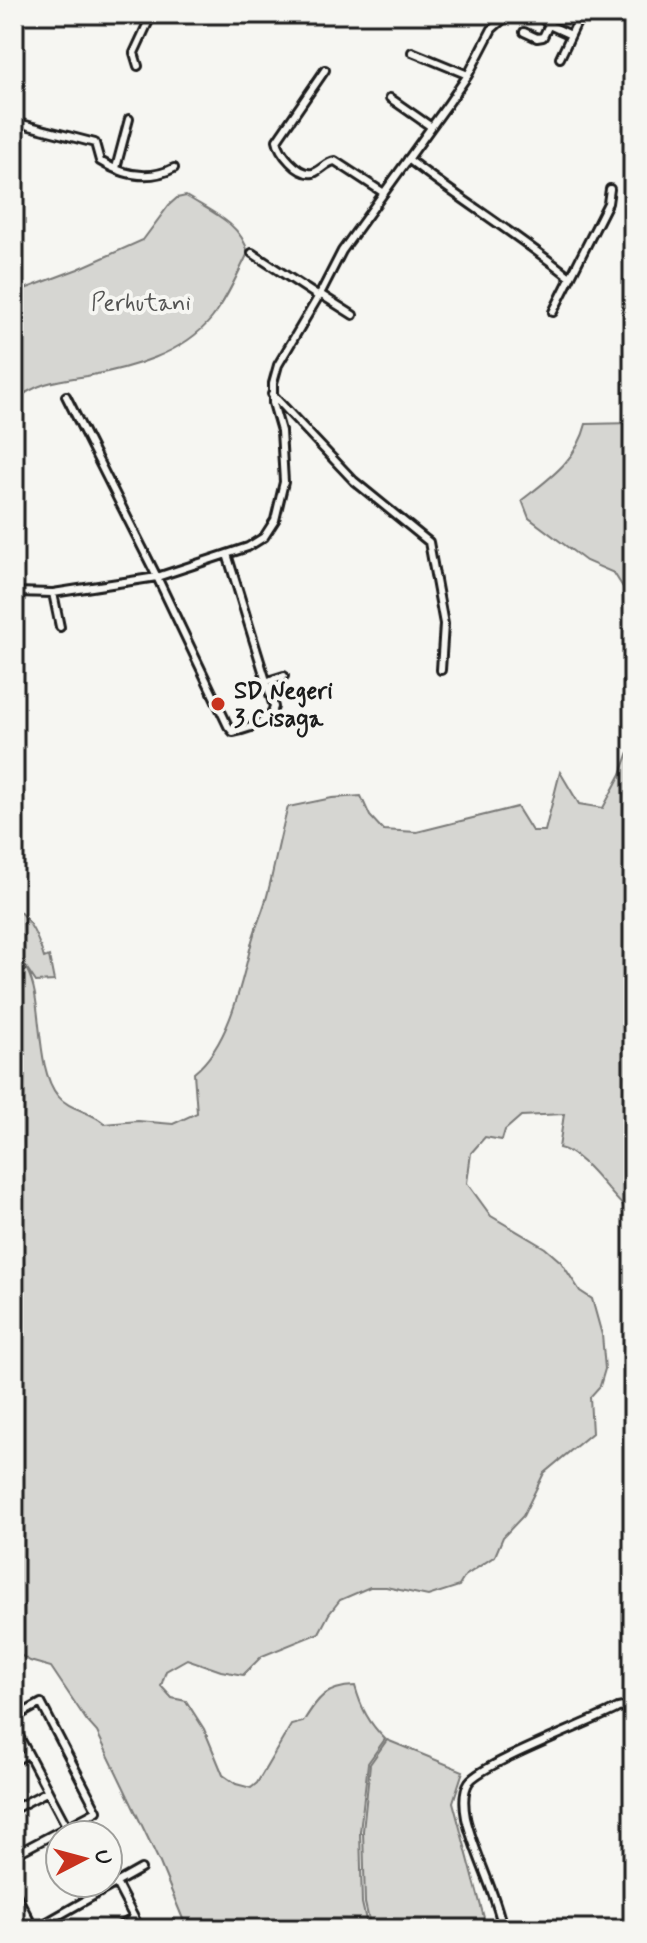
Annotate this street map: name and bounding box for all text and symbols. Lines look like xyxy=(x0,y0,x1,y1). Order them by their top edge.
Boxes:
park label: Perhutani xyxy=(91,288,191,319)
place label: SD Negeri 3 Cisaga xyxy=(234,676,333,738)
marker: SD Negeri 3 Cisaga xyxy=(209,695,227,713)
north arrow xyxy=(44,1819,124,1899)
text: U xyxy=(87,1849,117,1866)

